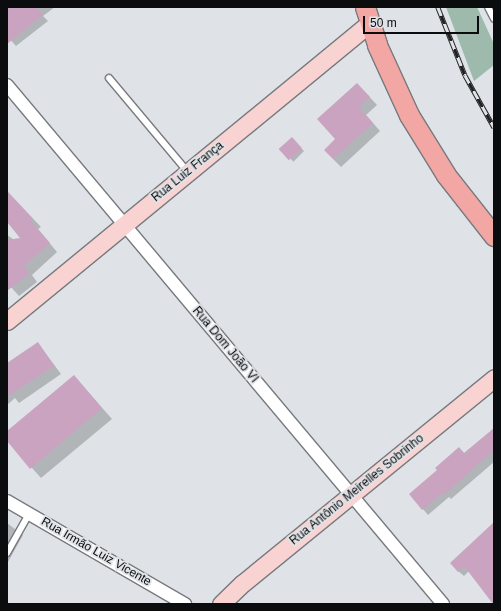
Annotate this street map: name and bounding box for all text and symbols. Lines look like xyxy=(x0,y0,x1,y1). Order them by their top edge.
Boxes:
scale bar xyxy=(365,8,481,34)
text: 50 m xyxy=(370,16,397,30)
street label: Rua Luiz França xyxy=(149,139,227,205)
street label: Rua Dom João VI xyxy=(189,304,261,386)
street label: Rua Antônio Meirelles Sobrinho xyxy=(287,431,427,549)
street label: Rua Irmão Luiz Vicente xyxy=(38,515,154,589)

